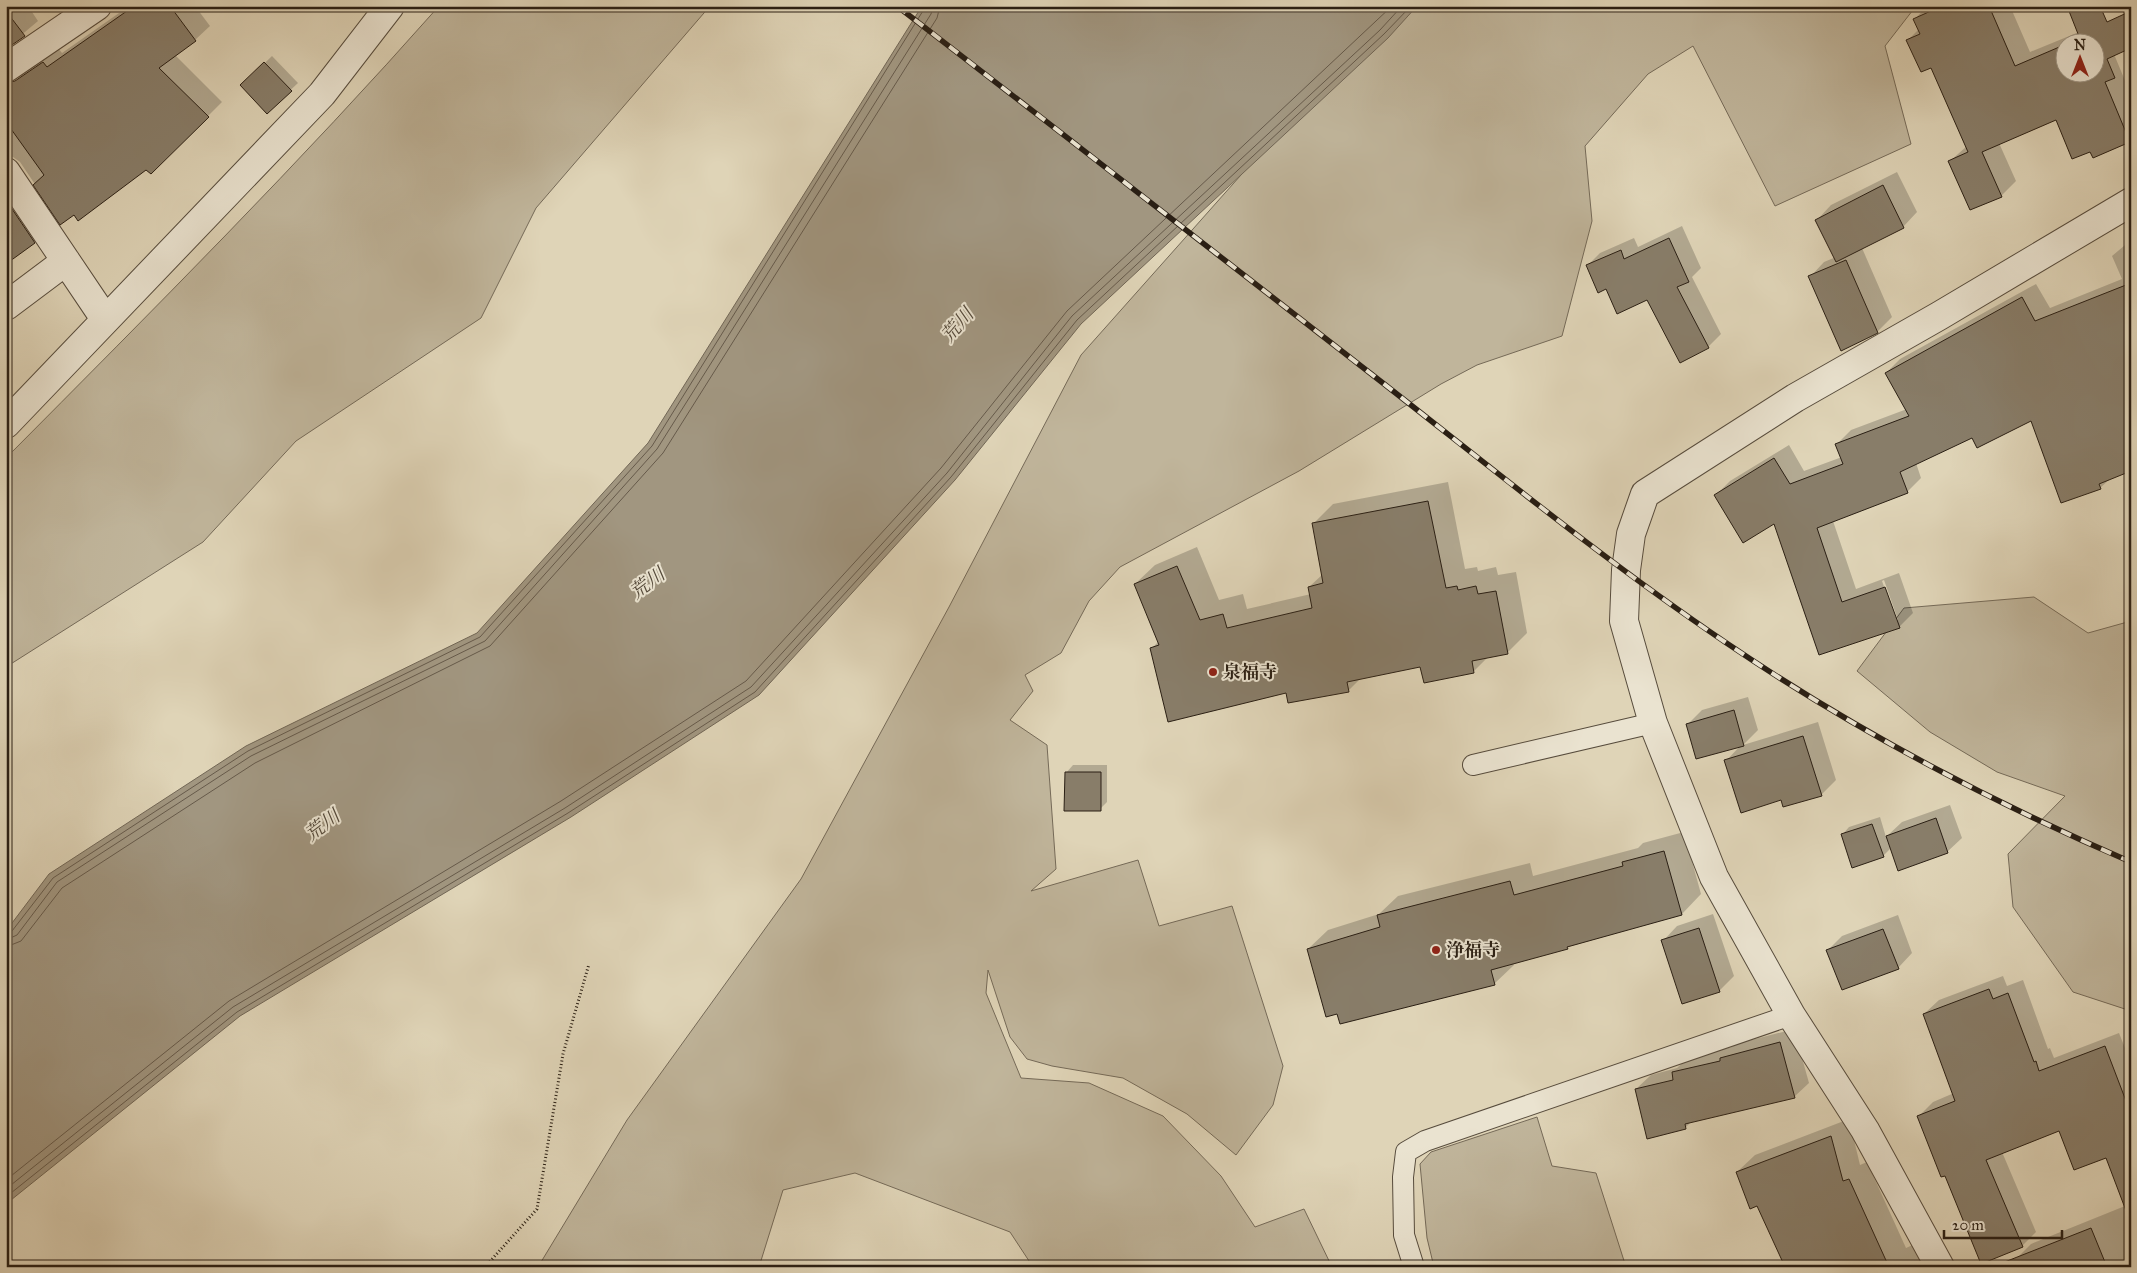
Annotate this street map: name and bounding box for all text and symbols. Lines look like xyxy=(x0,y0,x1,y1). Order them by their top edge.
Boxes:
north arrow xyxy=(2054,32,2104,82)
text: N xyxy=(2074,37,2086,54)
water label: 荒川 xyxy=(936,302,979,347)
water label: 荒川 xyxy=(625,561,671,604)
place label: 泉福寺 xyxy=(1223,661,1277,683)
marker: 泉福寺 xyxy=(1207,666,1219,678)
water label: 荒川 xyxy=(300,803,346,846)
place label: 浄福寺 xyxy=(1446,939,1500,961)
marker: 浄福寺 xyxy=(1430,944,1442,956)
scale bar xyxy=(1944,1208,2062,1240)
text: 20 m xyxy=(1952,1216,1984,1234)

